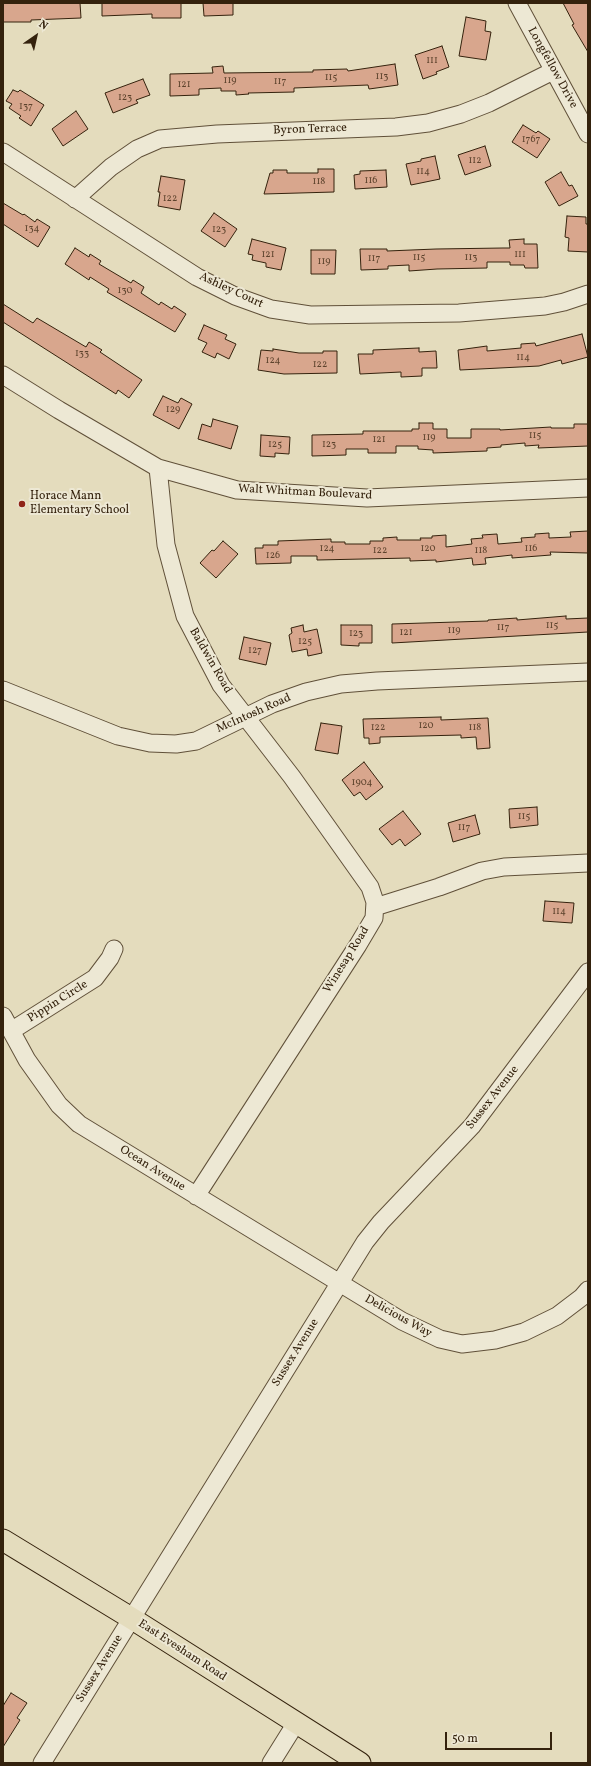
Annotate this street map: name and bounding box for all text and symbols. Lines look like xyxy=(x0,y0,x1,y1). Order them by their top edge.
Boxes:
north arrow xyxy=(16,16,56,56)
text: N xyxy=(35,17,51,34)
street label: Longfellow Drive xyxy=(524,25,580,111)
house number: 111 xyxy=(426,55,438,67)
house number: 113 xyxy=(376,71,388,83)
house number: 115 xyxy=(325,72,337,84)
house number: 119 xyxy=(224,75,236,87)
house number: 117 xyxy=(274,76,286,88)
house number: 121 xyxy=(177,79,191,91)
house number: 123 xyxy=(118,92,132,104)
house number: 137 xyxy=(19,101,33,113)
street label: Byron Terrace xyxy=(273,122,347,138)
house number: 1767 xyxy=(522,134,540,146)
house number: 112 xyxy=(468,155,482,167)
house number: 114 xyxy=(416,166,430,178)
house number: 116 xyxy=(365,175,377,187)
house number: 118 xyxy=(313,176,325,188)
house number: 122 xyxy=(163,193,177,205)
house number: 134 xyxy=(25,223,39,235)
house number: 123 xyxy=(212,224,226,236)
house number: 121 xyxy=(261,249,275,261)
house number: 111 xyxy=(514,249,526,261)
house number: 115 xyxy=(413,252,425,264)
house number: 113 xyxy=(465,252,477,264)
house number: 117 xyxy=(368,253,380,265)
house number: 119 xyxy=(318,256,330,268)
street label: Ashley Court xyxy=(197,270,265,312)
house number: 130 xyxy=(118,285,132,297)
house number: 133 xyxy=(75,348,89,360)
house number: 114 xyxy=(516,352,530,364)
house number: 124 xyxy=(266,355,280,367)
house number: 122 xyxy=(313,359,327,371)
house number: 129 xyxy=(166,404,180,416)
house number: 115 xyxy=(529,430,541,442)
house number: 119 xyxy=(423,432,435,444)
house number: 121 xyxy=(372,434,386,446)
house number: 125 xyxy=(268,439,282,451)
house number: 123 xyxy=(322,439,336,451)
street label: Walt Whitman Boulevard xyxy=(238,482,372,504)
place label: Horace Mann Elementary School xyxy=(30,490,129,518)
marker: Horace Mann Elementary School xyxy=(17,499,27,509)
house number: 124 xyxy=(320,543,334,555)
house number: 120 xyxy=(420,543,436,555)
house number: 116 xyxy=(525,543,537,555)
house number: 122 xyxy=(373,545,387,557)
house number: 118 xyxy=(475,545,487,557)
house number: 126 xyxy=(266,550,280,562)
house number: 115 xyxy=(546,620,558,632)
house number: 117 xyxy=(497,622,509,634)
house number: 119 xyxy=(448,625,460,637)
street label: Baldwin Road xyxy=(185,626,235,696)
house number: 121 xyxy=(399,627,413,639)
house number: 123 xyxy=(349,628,363,640)
house number: 125 xyxy=(298,636,312,648)
house number: 127 xyxy=(248,645,262,657)
street label: McIntosh Road xyxy=(215,691,293,737)
house number: 120 xyxy=(418,720,434,732)
house number: 122 xyxy=(371,722,385,734)
house number: 118 xyxy=(469,722,481,734)
house number: 1904 xyxy=(352,777,372,789)
house number: 115 xyxy=(518,811,530,823)
house number: 117 xyxy=(458,822,470,834)
house number: 114 xyxy=(552,906,566,918)
street label: Winesap Road xyxy=(321,924,373,996)
street label: Pippin Circle xyxy=(25,978,91,1026)
street label: Sussex Avenue xyxy=(464,1063,522,1133)
street label: Ocean Avenue xyxy=(117,1143,187,1195)
street label: Delicious Way xyxy=(362,1293,434,1341)
street label: Sussex Avenue xyxy=(269,1316,323,1390)
street label: East Evesham Road xyxy=(135,1617,229,1685)
street label: Sussex Avenue xyxy=(73,1632,127,1706)
scale bar xyxy=(447,1724,554,1750)
text: 50 m xyxy=(452,1731,478,1747)

